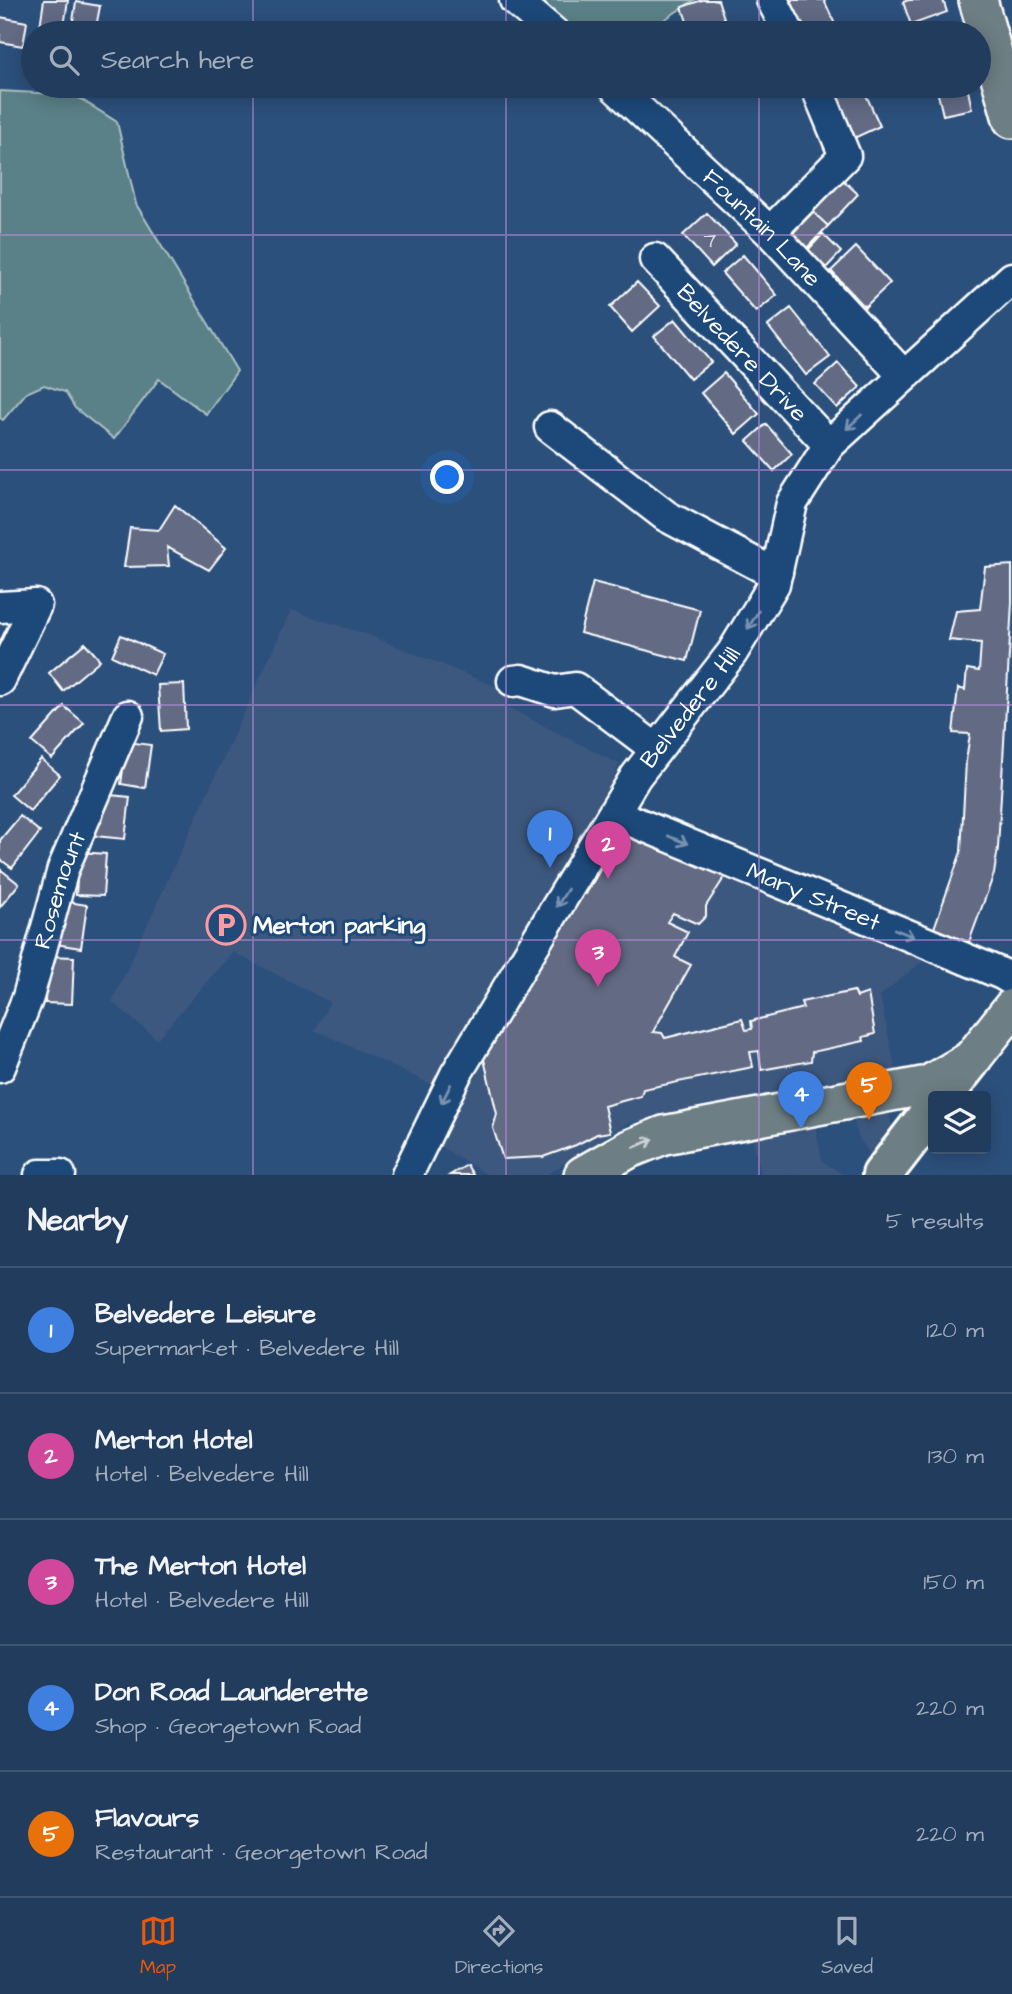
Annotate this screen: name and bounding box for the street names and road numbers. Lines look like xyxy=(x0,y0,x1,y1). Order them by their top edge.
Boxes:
street label: Fountain Lane xyxy=(695,161,829,295)
street label: Belvedere Drive xyxy=(668,276,815,430)
street label: Belvedere Hill xyxy=(632,641,750,776)
street label: Rosemount xyxy=(26,826,95,953)
street label: Mary Street xyxy=(741,854,886,940)

